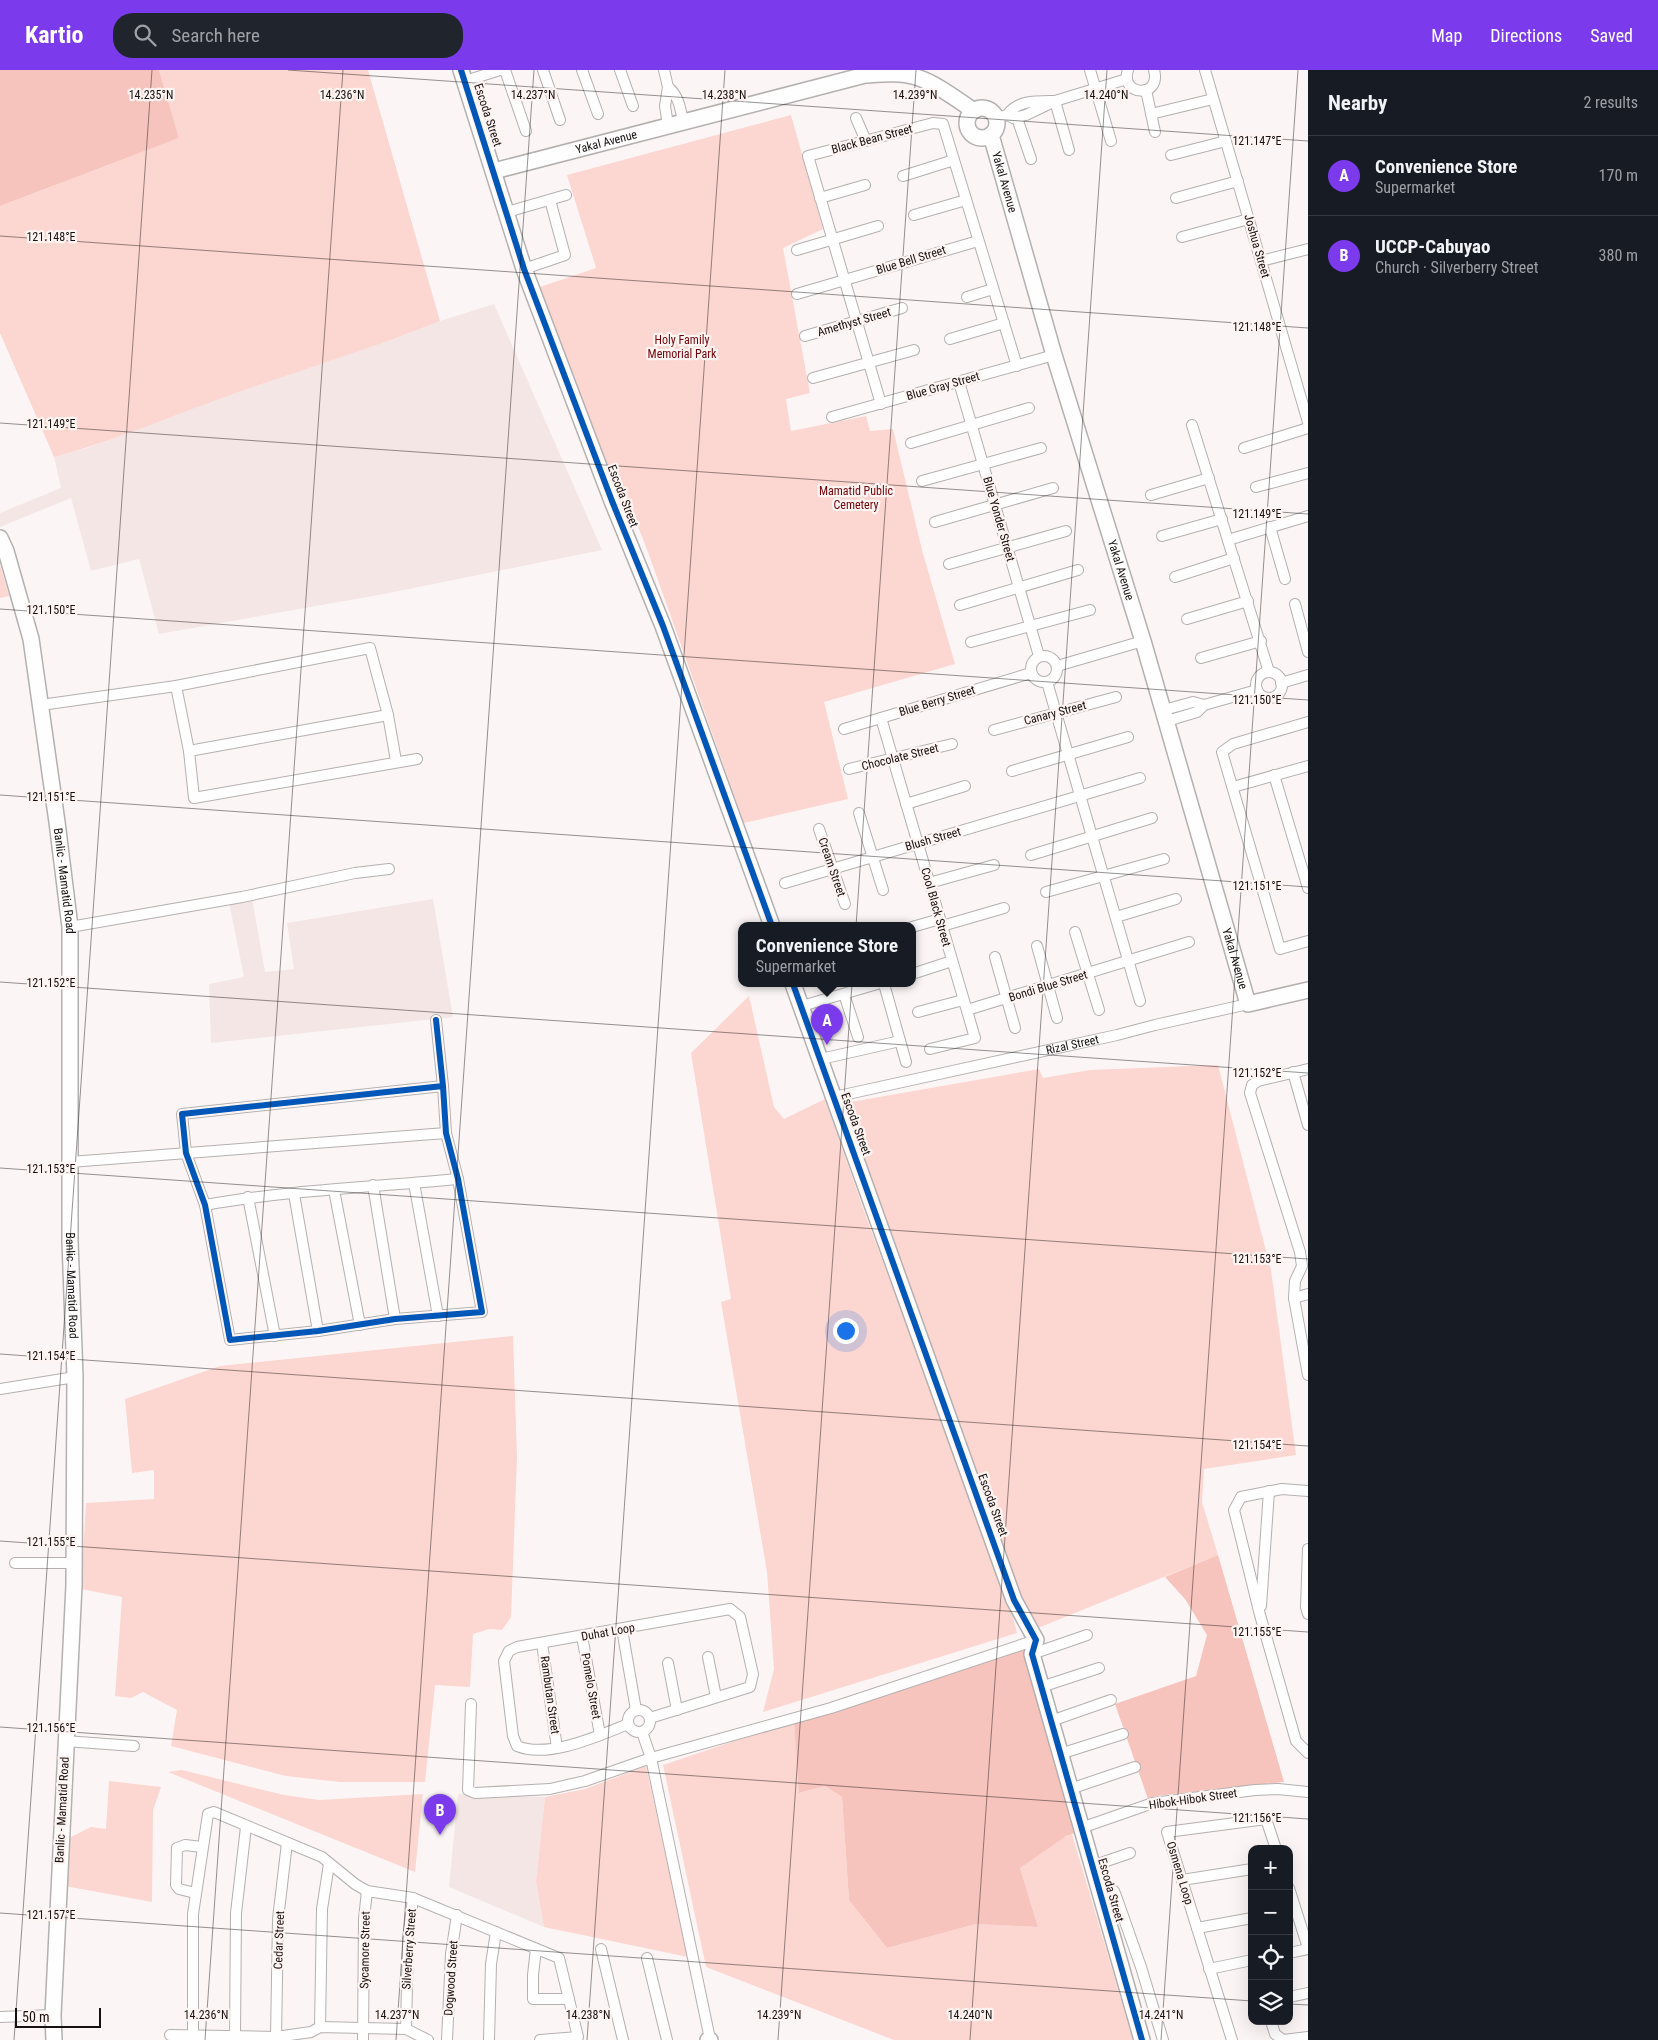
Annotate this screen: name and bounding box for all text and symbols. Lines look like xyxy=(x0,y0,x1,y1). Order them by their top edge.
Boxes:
search box xyxy=(113,13,463,58)
text: Kartio xyxy=(25,21,83,49)
icon: search xyxy=(131,21,159,49)
text: Search here xyxy=(171,24,260,47)
text: Map xyxy=(1431,25,1462,46)
text: Directions xyxy=(1490,25,1562,46)
text: Saved xyxy=(1590,25,1633,46)
street label: Escoda Street xyxy=(471,82,505,149)
text: 14.235°N xyxy=(129,88,173,102)
text: 14.236°N xyxy=(320,88,364,102)
text: 14.237°N xyxy=(511,88,555,102)
text: 14.238°N xyxy=(702,88,746,102)
text: 14.239°N xyxy=(893,88,937,102)
text: 14.240°N xyxy=(1084,88,1128,102)
text: Nearby xyxy=(1328,91,1387,115)
text: 2 results xyxy=(1583,93,1638,112)
street label: Black Bean Street xyxy=(830,121,915,157)
street label: Yakal Avenue xyxy=(574,127,639,157)
text: 121.147°E xyxy=(1232,134,1282,148)
street label: Yakal Avenue xyxy=(989,150,1020,215)
text: Convenience Store xyxy=(1375,155,1517,178)
text: A xyxy=(1339,166,1349,185)
text: 170 m xyxy=(1599,166,1638,185)
text: Supermarket xyxy=(1375,178,1455,197)
street label: Joshua Street xyxy=(1241,213,1273,280)
text: 121.148°E xyxy=(26,230,76,244)
text: UCCP-Cabuyao xyxy=(1375,235,1490,258)
street label: Blue Bell Street xyxy=(875,243,948,277)
text: B xyxy=(1340,246,1348,265)
text: 380 m xyxy=(1599,246,1638,265)
text: Church · Silverberry Street xyxy=(1375,258,1538,277)
street label: Amethyst Street xyxy=(816,305,893,339)
text: 121.148°E xyxy=(1232,320,1282,334)
park label: Holy Family Memorial Park xyxy=(648,333,717,361)
street label: Blue Gray Street xyxy=(905,369,982,403)
text: 121.149°E xyxy=(26,417,76,431)
street label: Escoda Street xyxy=(605,463,641,530)
street label: Blue Yonder Street xyxy=(980,475,1018,563)
park label: Mamatid Public Cemetery xyxy=(819,484,893,512)
text: 121.149°E xyxy=(1232,507,1282,521)
street label: Yakal Avenue xyxy=(1105,538,1137,602)
text: 121.150°E xyxy=(26,603,76,617)
street label: Blue Berry Street xyxy=(897,683,977,719)
text: 121.150°E xyxy=(1232,693,1282,707)
street label: Canary Street xyxy=(1022,698,1088,728)
street label: Chocolate Street xyxy=(860,741,940,773)
text: 121.151°E xyxy=(26,790,76,804)
street label: Blush Street xyxy=(904,824,963,854)
street label: Banlic - Mamatid Road xyxy=(51,827,77,934)
street label: Cream Street xyxy=(815,836,849,899)
street label: Cool Black Street xyxy=(918,866,954,948)
text: 121.151°E xyxy=(1232,879,1282,893)
popup xyxy=(738,922,916,987)
street label: Yakal Avenue xyxy=(1219,926,1250,991)
text: Convenience Store xyxy=(756,934,898,957)
text: Supermarket xyxy=(756,957,836,976)
street label: Bondi Blue Street xyxy=(1007,967,1089,1005)
text: 121.152°E xyxy=(26,976,76,990)
pin: A xyxy=(811,1004,843,1045)
street label: Rizal Street xyxy=(1045,1032,1101,1057)
text: 121.152°E xyxy=(1232,1066,1282,1080)
street label: Escoda Street xyxy=(838,1091,874,1158)
text: 121.153°E xyxy=(26,1162,76,1176)
street label: Banlic - Mamatid Road xyxy=(63,1232,81,1339)
text: 121.153°E xyxy=(1232,1252,1282,1266)
your location xyxy=(833,1318,859,1344)
text: 121.154°E xyxy=(26,1349,76,1363)
text: 121.154°E xyxy=(1232,1438,1282,1452)
street label: Escoda Street xyxy=(975,1472,1011,1539)
text: 121.155°E xyxy=(26,1535,76,1549)
street label: Duhat Loop xyxy=(580,1620,636,1644)
text: 121.155°E xyxy=(1232,1625,1282,1639)
street label: Pomelo Street xyxy=(578,1652,604,1721)
street label: Rambutan Street xyxy=(538,1655,562,1735)
text: 121.156°E xyxy=(26,1721,76,1735)
street label: Banlic - Mamatid Road xyxy=(52,1756,72,1863)
street label: Hibok-Hibok Street xyxy=(1148,1786,1238,1812)
pin: B xyxy=(424,1794,456,1835)
text: 121.156°E xyxy=(1232,1811,1282,1825)
street label: Osmena Loop xyxy=(1164,1840,1196,1906)
map controls xyxy=(1248,1845,1293,2025)
button: + xyxy=(1248,1845,1293,1890)
street label: Escoda Street xyxy=(1095,1857,1127,1924)
button: − xyxy=(1248,1890,1293,1935)
text: 121.157°E xyxy=(26,1908,76,1922)
street label: Silverberry Street xyxy=(399,1908,419,1990)
street label: Cedar Street xyxy=(271,1910,287,1970)
street label: Sycamore Street xyxy=(357,1911,373,1989)
button: locate xyxy=(1248,1935,1293,1980)
street label: Dogwood Street xyxy=(441,1939,461,2016)
button: layers xyxy=(1248,1980,1293,2025)
scale bar xyxy=(15,2005,101,2028)
text: 14.236°N xyxy=(184,2008,228,2022)
text: 14.237°N xyxy=(375,2008,419,2022)
text: 14.238°N xyxy=(566,2008,610,2022)
text: 14.239°N xyxy=(757,2008,801,2022)
text: 14.240°N xyxy=(948,2008,992,2022)
text: 14.241°N xyxy=(1139,2008,1183,2022)
text: 50 m xyxy=(22,2009,50,2025)

